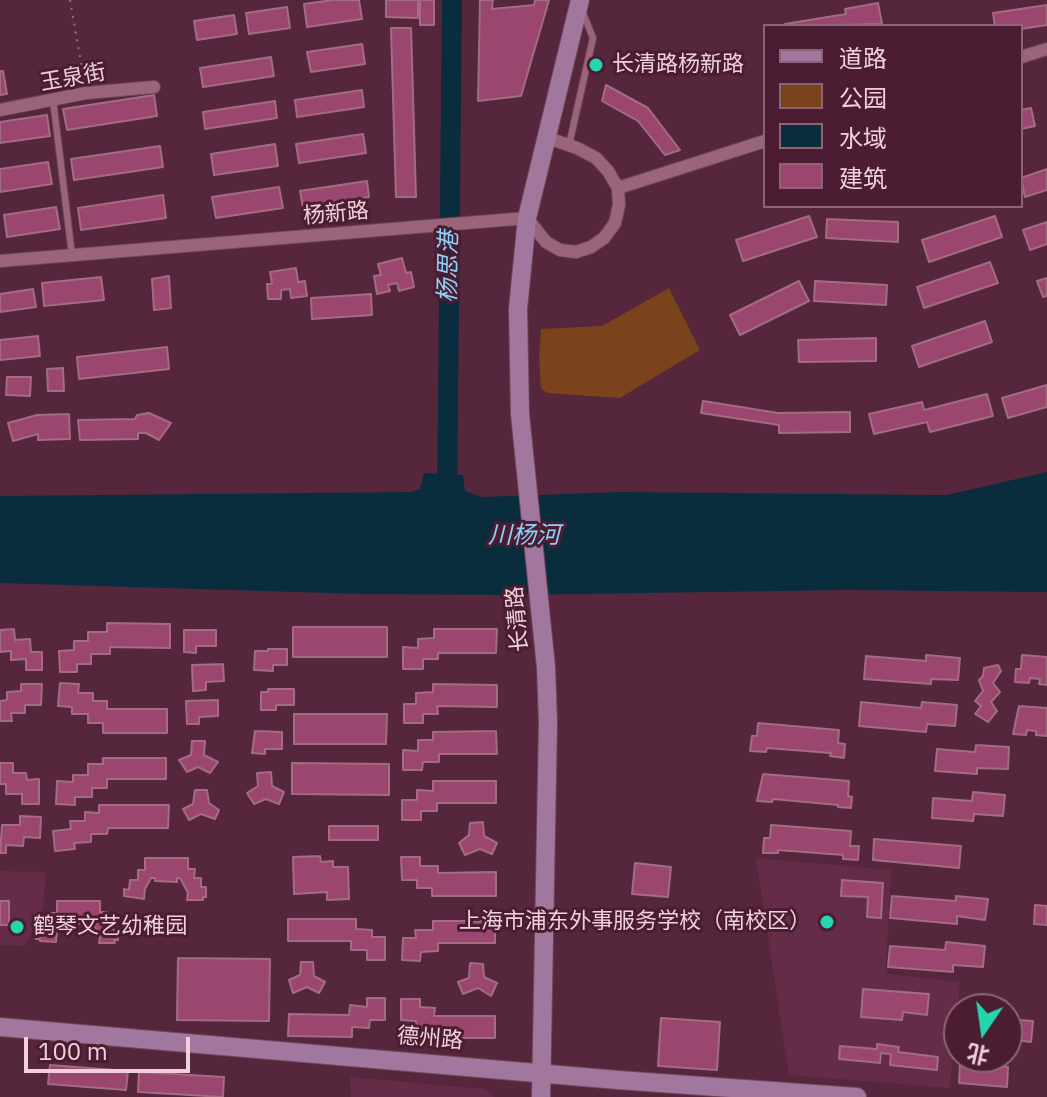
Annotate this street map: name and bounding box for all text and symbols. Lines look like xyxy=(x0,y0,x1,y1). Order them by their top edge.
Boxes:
legend xyxy=(763,24,1023,208)
text: 道路 xyxy=(839,42,887,74)
place label: 长清路杨新路 xyxy=(612,52,744,78)
marker: 长清路杨新路 xyxy=(587,56,605,74)
street label: 玉泉街 xyxy=(38,59,108,97)
text: 公园 xyxy=(839,82,887,114)
text: 水域 xyxy=(839,122,887,154)
text: 建筑 xyxy=(839,162,887,194)
street label: 杨新路 xyxy=(302,198,370,230)
water label: 杨思港 xyxy=(434,231,464,303)
water label: 川杨河 xyxy=(488,522,560,550)
street label: 长清路 xyxy=(502,585,534,653)
place label: 上海市浦东外事服务学校（南校区） xyxy=(459,909,811,935)
marker: 上海市浦东外事服务学校（南校区） xyxy=(818,913,836,931)
place label: 鹤琴文艺幼稚园 xyxy=(33,914,187,940)
marker: 鹤琴文艺幼稚园 xyxy=(8,918,26,936)
north arrow xyxy=(943,993,1023,1073)
scale bar xyxy=(28,1021,194,1071)
street label: 德州路 xyxy=(396,1023,464,1055)
text: 100 m xyxy=(38,1035,108,1067)
text: 北 xyxy=(964,1038,992,1072)

